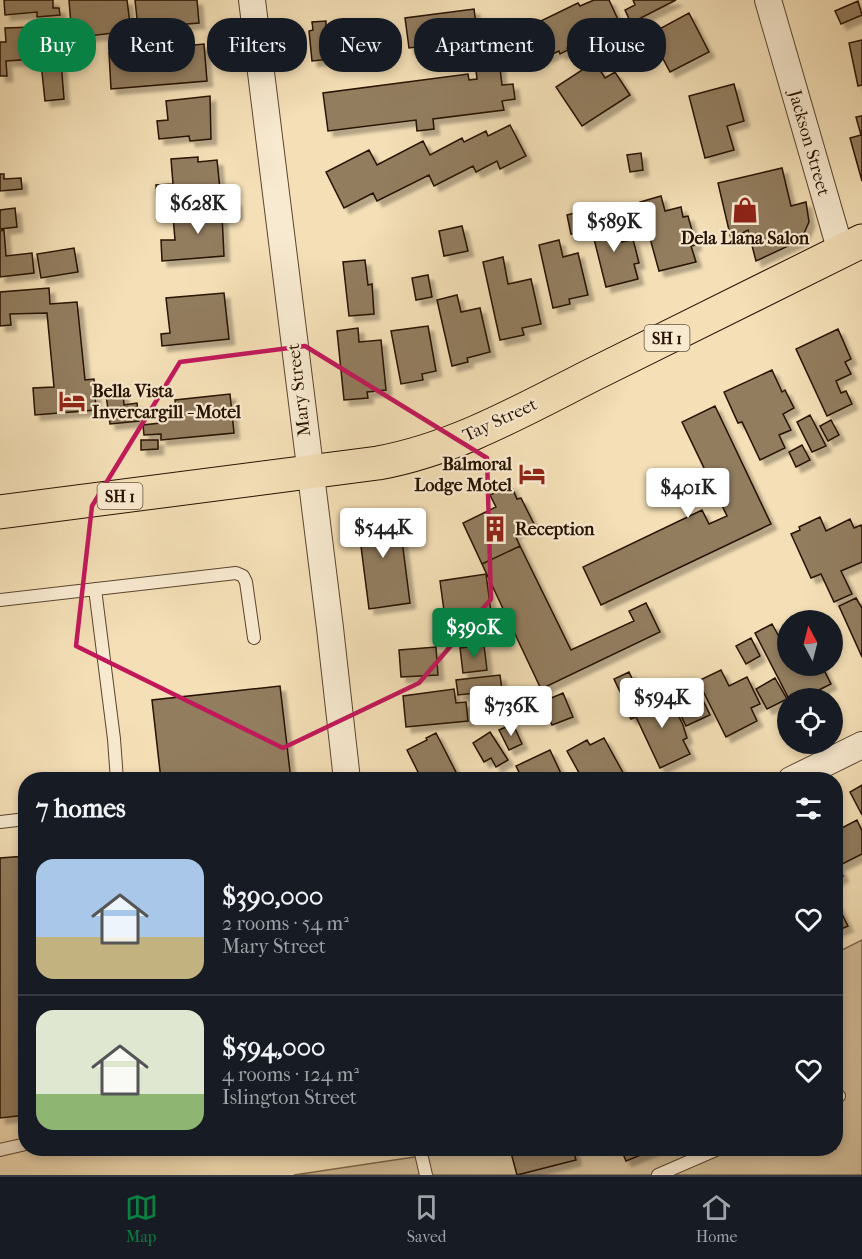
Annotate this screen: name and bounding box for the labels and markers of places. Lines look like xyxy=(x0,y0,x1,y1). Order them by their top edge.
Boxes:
pin: $628K xyxy=(156,184,240,235)
shop icon: Dela Llana Salon xyxy=(730,195,760,225)
pin: $589K xyxy=(572,202,656,253)
place label: Dela Llana Salon xyxy=(681,228,810,249)
place label: Bella Vista Invercargill - Motel xyxy=(92,381,242,423)
hotel icon: Bella Vista Invercargill - Motel xyxy=(57,386,87,416)
place label: Balmoral Lodge Motel xyxy=(414,454,513,496)
hotel icon: Balmoral Lodge Motel xyxy=(517,459,547,489)
pin: $401K xyxy=(646,468,730,519)
pin: $544K xyxy=(341,508,425,559)
building icon: Reception xyxy=(480,514,510,544)
place label: Reception xyxy=(515,519,595,540)
pin: $390K xyxy=(432,608,516,659)
pin: $594K xyxy=(620,678,704,729)
pin: $736K xyxy=(469,686,553,737)

